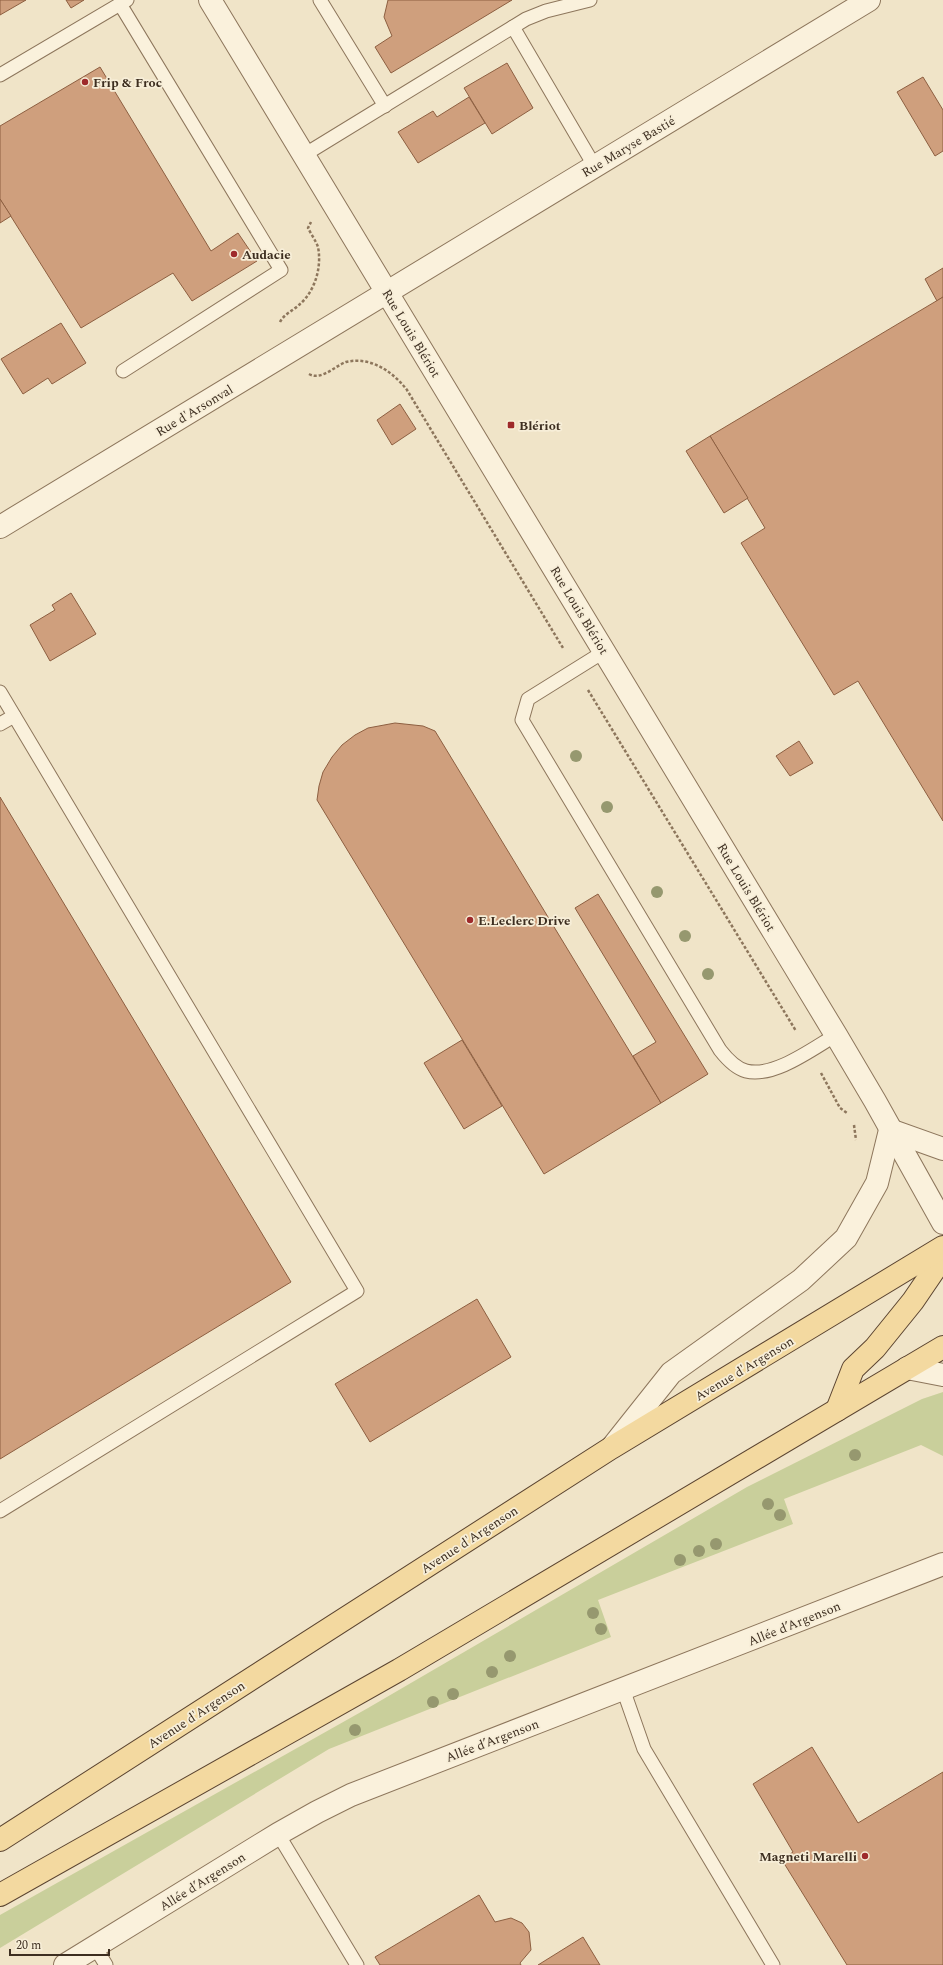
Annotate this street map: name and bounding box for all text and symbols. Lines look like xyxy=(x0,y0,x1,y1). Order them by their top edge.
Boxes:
place label: Frip & Froc xyxy=(93,73,162,93)
marker: Frip & Froc xyxy=(80,77,90,87)
street label: Rue Maryse Bastié xyxy=(578,111,679,183)
place label: Audacie xyxy=(242,245,291,265)
marker: Audacie xyxy=(229,249,239,259)
street label: Rue Louis Blériot xyxy=(377,285,446,382)
street label: Rue d'Arsonval xyxy=(152,380,237,442)
place label: Blériot xyxy=(519,416,561,436)
marker: Blériot xyxy=(506,420,516,430)
street label: Rue Louis Blériot xyxy=(545,562,614,659)
street label: Rue Louis Blériot xyxy=(712,839,781,936)
place label: E.Leclerc Drive xyxy=(478,911,570,931)
marker: E.Leclerc Drive xyxy=(465,915,475,925)
street label: Avenue d'Argenson xyxy=(691,1331,798,1406)
street label: Avenue d'Argenson xyxy=(417,1501,523,1579)
street label: Allée d’Argenson xyxy=(745,1596,844,1652)
street label: Avenue d'Argenson xyxy=(144,1676,250,1754)
street label: Allée d’Argenson xyxy=(443,1714,542,1768)
street label: Allée d’Argenson xyxy=(156,1847,250,1916)
place label: Magneti Marelli xyxy=(759,1847,857,1867)
marker: Magneti Marelli xyxy=(860,1851,870,1861)
scale bar xyxy=(10,1931,109,1957)
text: 20 m xyxy=(16,1936,41,1955)

